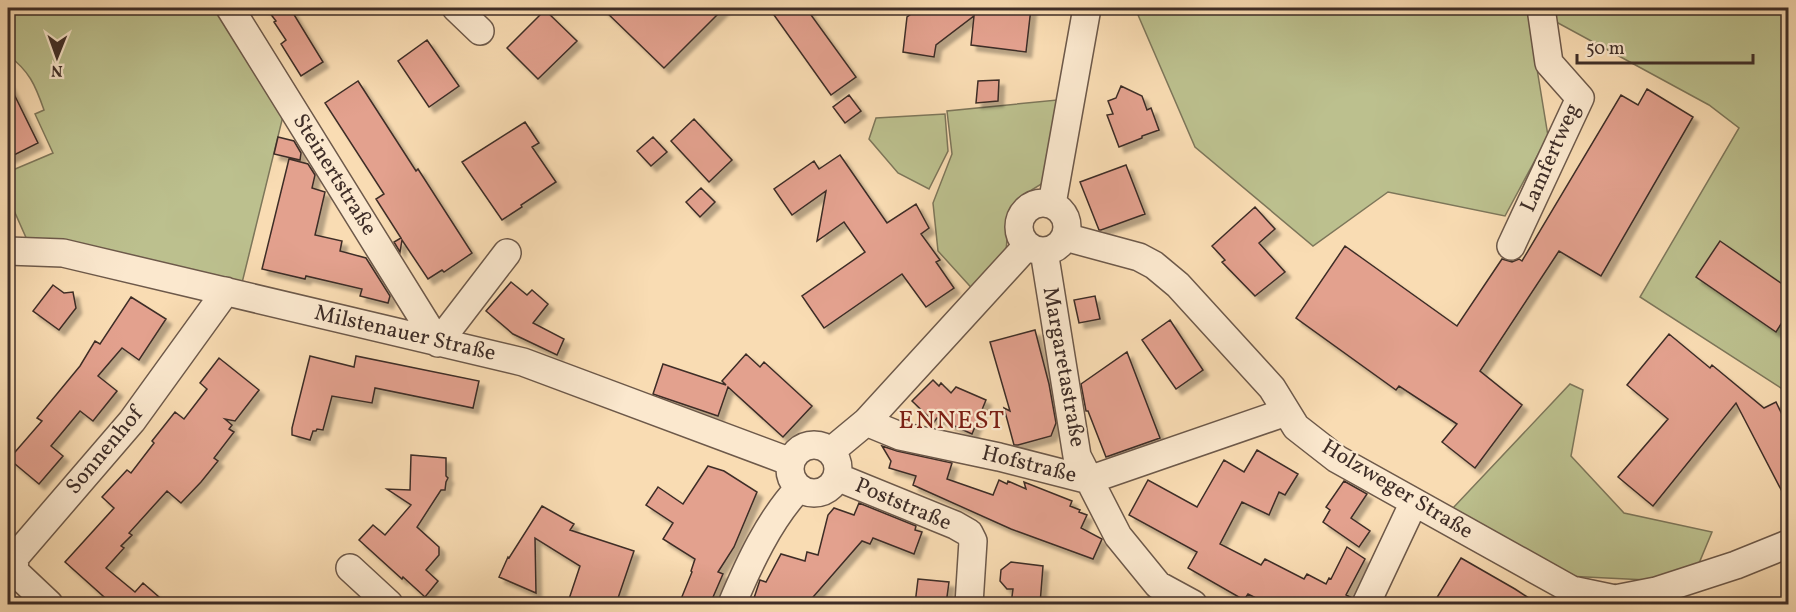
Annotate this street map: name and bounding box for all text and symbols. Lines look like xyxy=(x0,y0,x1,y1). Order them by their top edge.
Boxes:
north arrow xyxy=(27,27,87,87)
scale bar xyxy=(1577,27,1752,65)
text: 50 m xyxy=(1586,37,1625,62)
text: N xyxy=(50,59,63,81)
street label: Lamfertweg xyxy=(1513,99,1589,217)
street label: Steinertstraße xyxy=(284,108,384,242)
street label: Margaretastraße xyxy=(1034,285,1092,449)
street label: Milstenauer Straße xyxy=(311,298,499,370)
street label: Sonnenhof xyxy=(59,399,153,502)
district label: ENNEST xyxy=(898,403,1006,439)
street label: Holzweger Straße xyxy=(1315,432,1479,548)
street label: Hofstraße xyxy=(978,438,1080,492)
street label: Poststraße xyxy=(850,471,956,539)

